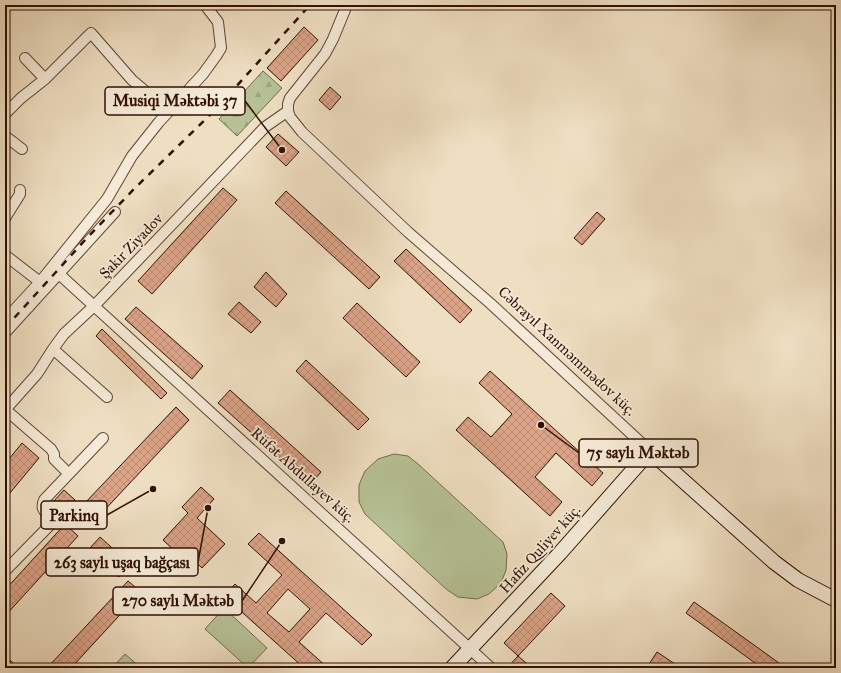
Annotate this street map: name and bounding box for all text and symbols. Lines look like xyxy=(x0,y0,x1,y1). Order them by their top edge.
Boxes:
callout: Musiqi Məktəbi 37 xyxy=(105,87,245,115)
text: Musiqi Məktəbi 37 xyxy=(113,91,238,111)
street label: Şakir Ziyadov xyxy=(95,209,167,282)
street label: Cəbrayıl Xanməmmədov küç. xyxy=(495,283,639,419)
street label: Rüfət Abdullayev küç. xyxy=(247,424,359,526)
callout: 75 saylı Məktəb xyxy=(579,439,698,467)
text: 75 saylı Məktəb xyxy=(587,443,690,463)
callout: Parkinq xyxy=(41,501,107,529)
street label: Hafiz Quliyev küç. xyxy=(496,501,584,597)
text: Parkinq xyxy=(49,506,100,526)
callout: 263 saylı uşaq bağçası xyxy=(46,548,198,576)
text: 263 saylı uşaq bağçası xyxy=(54,553,191,573)
callout: 270 saylı Məktəb xyxy=(113,587,242,615)
text: 270 saylı Məktəb xyxy=(122,591,234,611)

